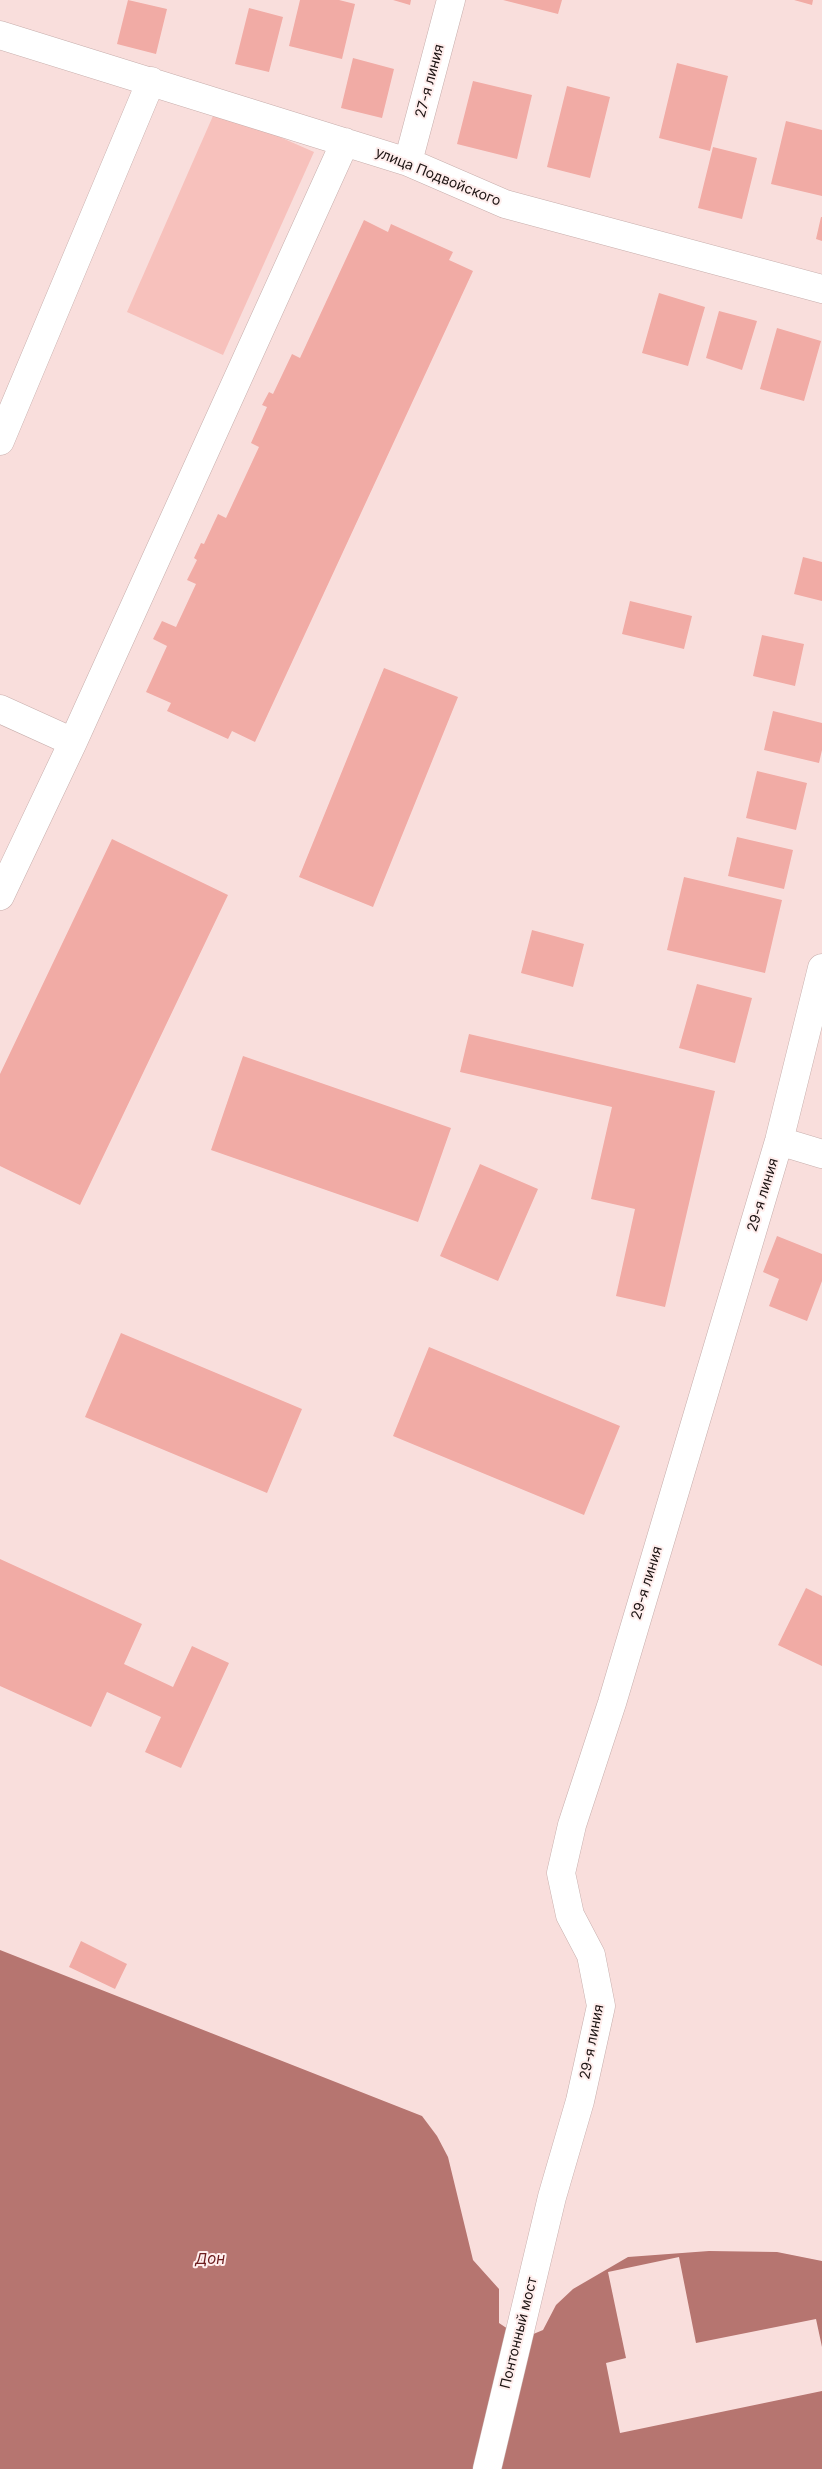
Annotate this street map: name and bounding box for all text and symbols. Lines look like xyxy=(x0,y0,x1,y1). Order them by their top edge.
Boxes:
street label: 27-я линия xyxy=(412,42,448,120)
street label: улица Подвойского xyxy=(373,144,503,210)
street label: 29-я линия xyxy=(744,1156,782,1234)
street label: 29-я линия xyxy=(628,1544,666,1622)
street label: 29-я линия xyxy=(577,2003,607,2081)
water label: Дон xyxy=(195,2250,225,2268)
street label: Понтонный мост xyxy=(497,2275,541,2391)

